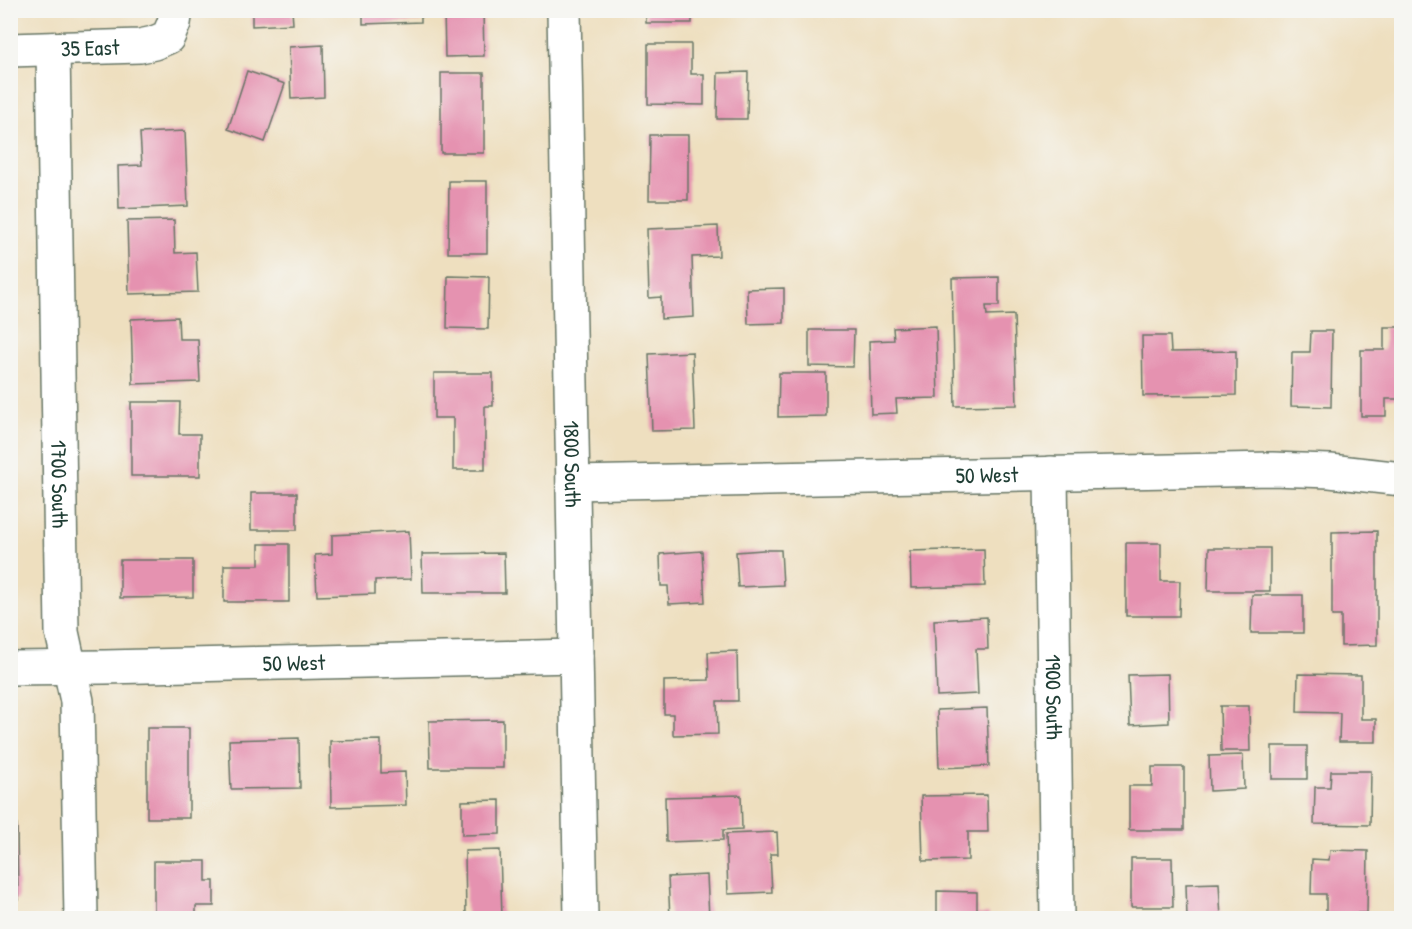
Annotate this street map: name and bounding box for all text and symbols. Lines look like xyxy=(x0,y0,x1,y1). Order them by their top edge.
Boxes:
street label: 35 East xyxy=(60,32,120,63)
street label: 1800 South xyxy=(557,420,588,508)
street label: 1700 South xyxy=(44,440,75,528)
street label: 50 West xyxy=(955,459,1019,490)
street label: 50 West xyxy=(262,647,326,678)
street label: 1900 South xyxy=(1038,654,1070,740)

